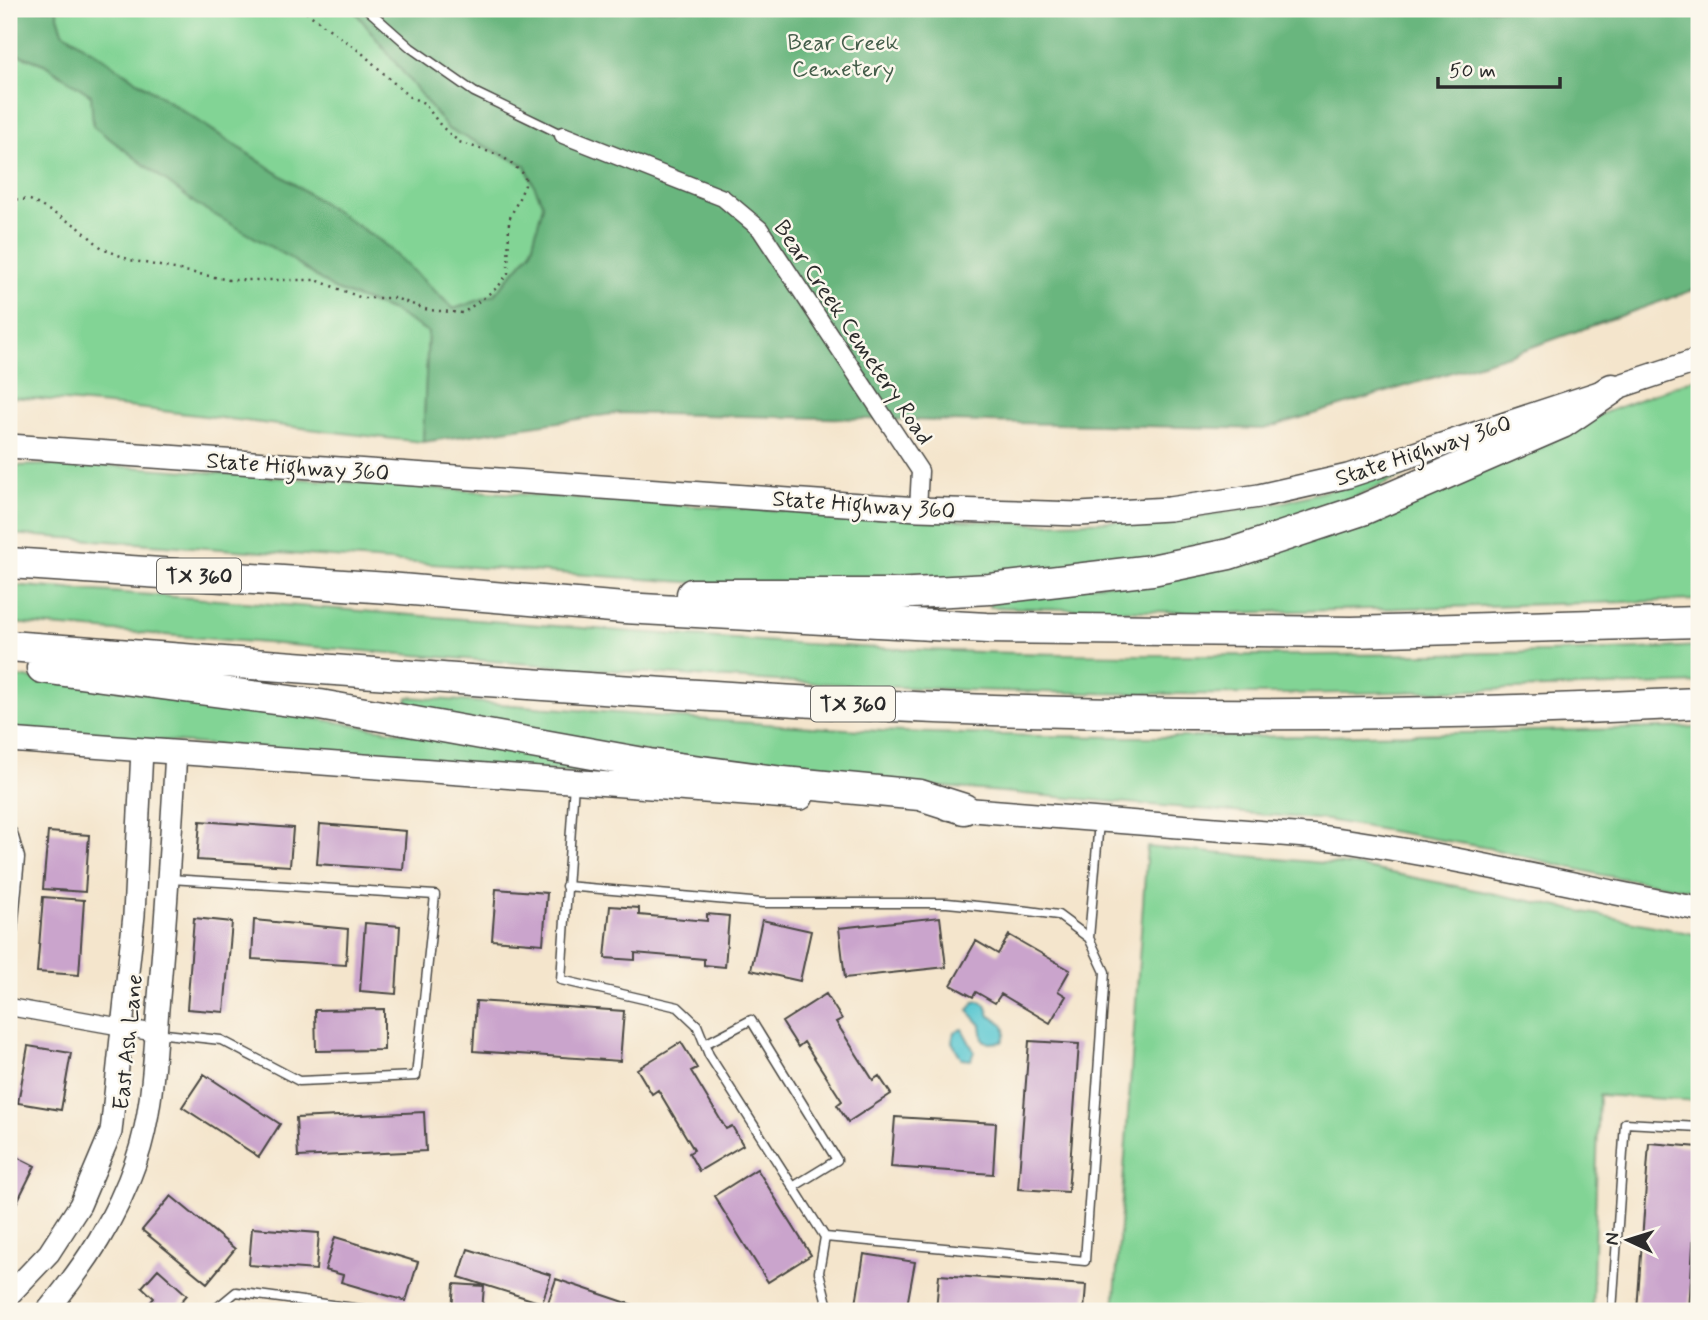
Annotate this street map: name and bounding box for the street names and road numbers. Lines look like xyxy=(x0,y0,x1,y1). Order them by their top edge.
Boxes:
street label: Bear Creek Cemetery Road xyxy=(766,215,939,451)
street label: State Highway 360 xyxy=(1332,409,1516,496)
street label: State Highway 360 xyxy=(205,447,390,491)
street label: State Highway 360 xyxy=(771,485,956,529)
road number: TX 360 xyxy=(157,558,241,594)
road number: TX 360 xyxy=(811,686,895,722)
street label: East Ash Lane xyxy=(107,973,151,1112)

